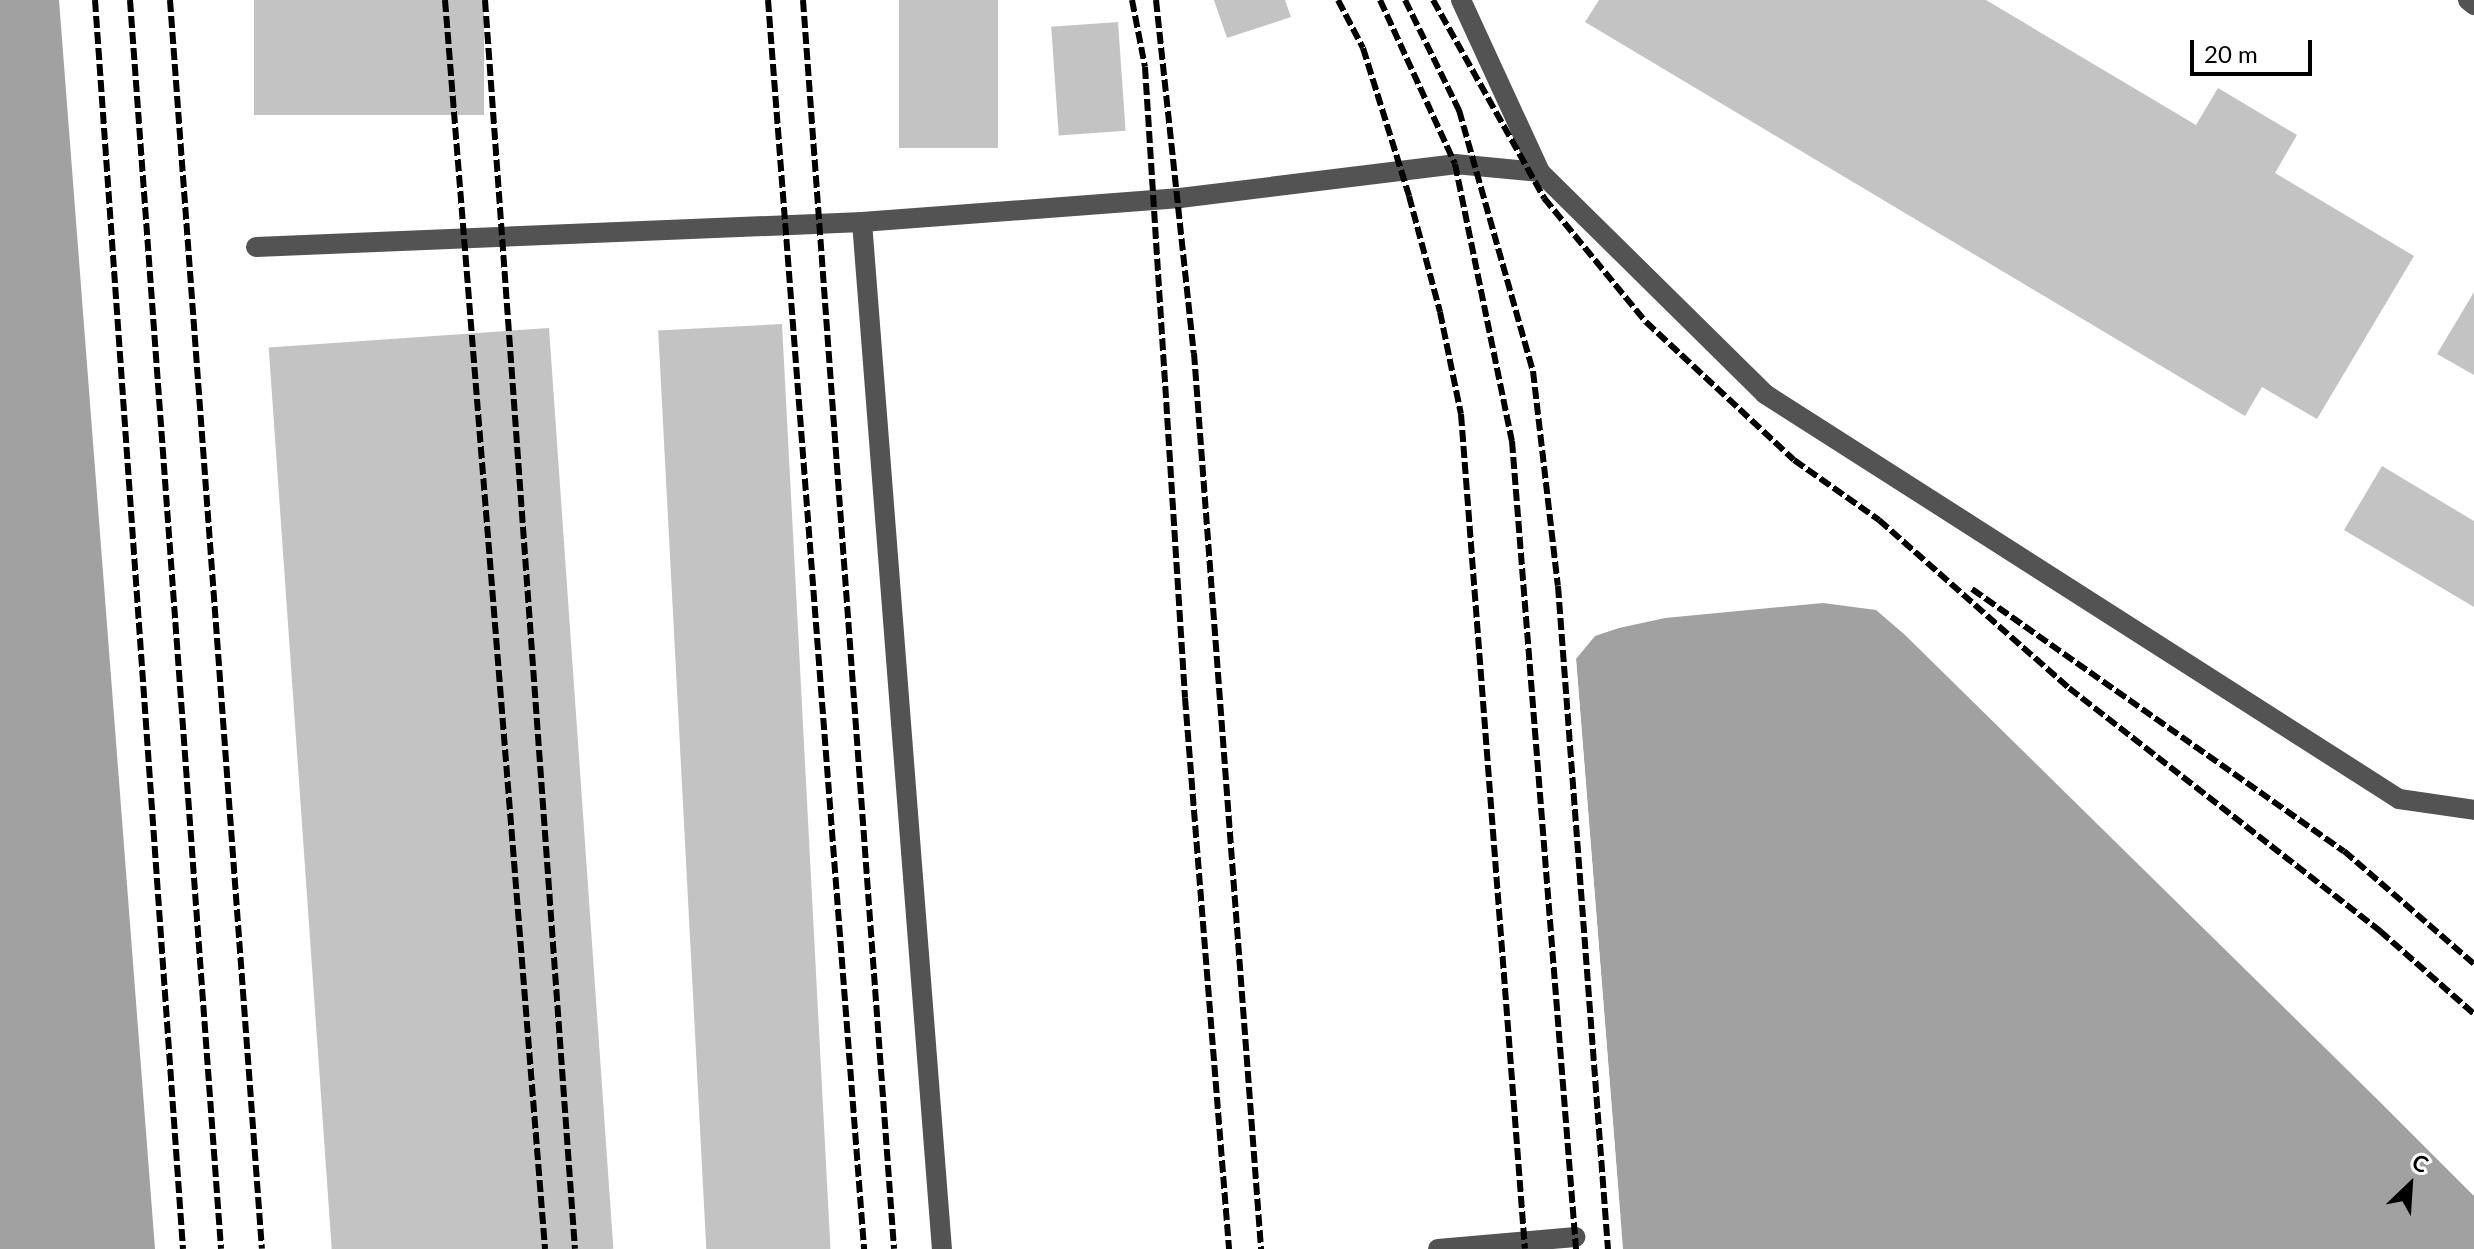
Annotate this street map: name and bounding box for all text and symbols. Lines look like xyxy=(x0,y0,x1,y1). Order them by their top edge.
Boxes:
scale bar xyxy=(2194,24,2316,74)
text: 20 m xyxy=(2204,39,2258,68)
north arrow xyxy=(2370,1145,2450,1225)
text: С xyxy=(2408,1147,2433,1178)

